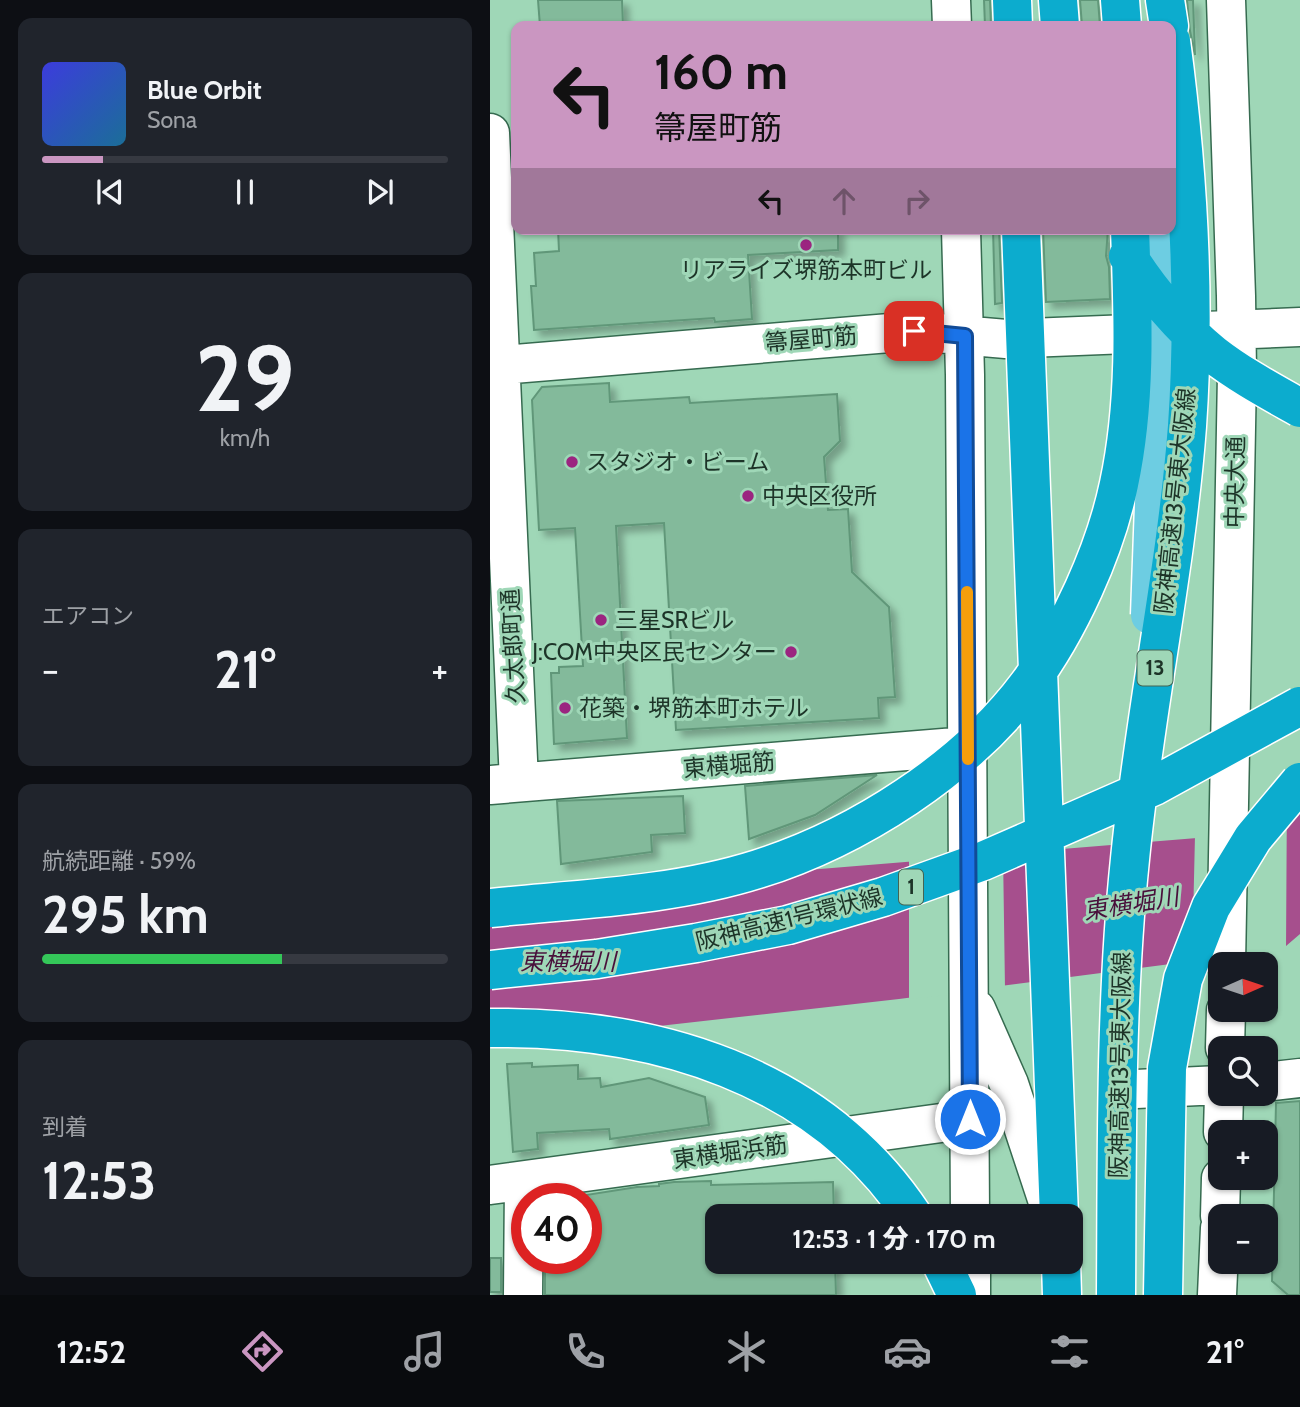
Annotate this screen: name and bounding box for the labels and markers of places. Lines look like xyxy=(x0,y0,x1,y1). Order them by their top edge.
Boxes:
marker: リアライズ堺筋本町ビル xyxy=(798,237,814,253)
place label: リアライズ堺筋本町ビル xyxy=(680,256,932,284)
pin xyxy=(884,301,944,361)
place label: スタジオ・ビーム xyxy=(586,448,769,476)
marker: スタジオ・ビーム xyxy=(564,454,580,470)
place label: 中央区役所 xyxy=(762,482,877,510)
marker: 中央区役所 xyxy=(740,488,756,504)
place label: 三星SRビル xyxy=(615,606,734,634)
marker: 三星SRビル xyxy=(593,612,609,628)
place label: J:COM中央区民センター xyxy=(531,638,777,666)
marker: J:COM中央区民センター xyxy=(783,644,799,660)
place label: 花築・堺筋本町ホテル xyxy=(579,694,809,722)
marker: 花築・堺筋本町ホテル xyxy=(557,700,573,716)

